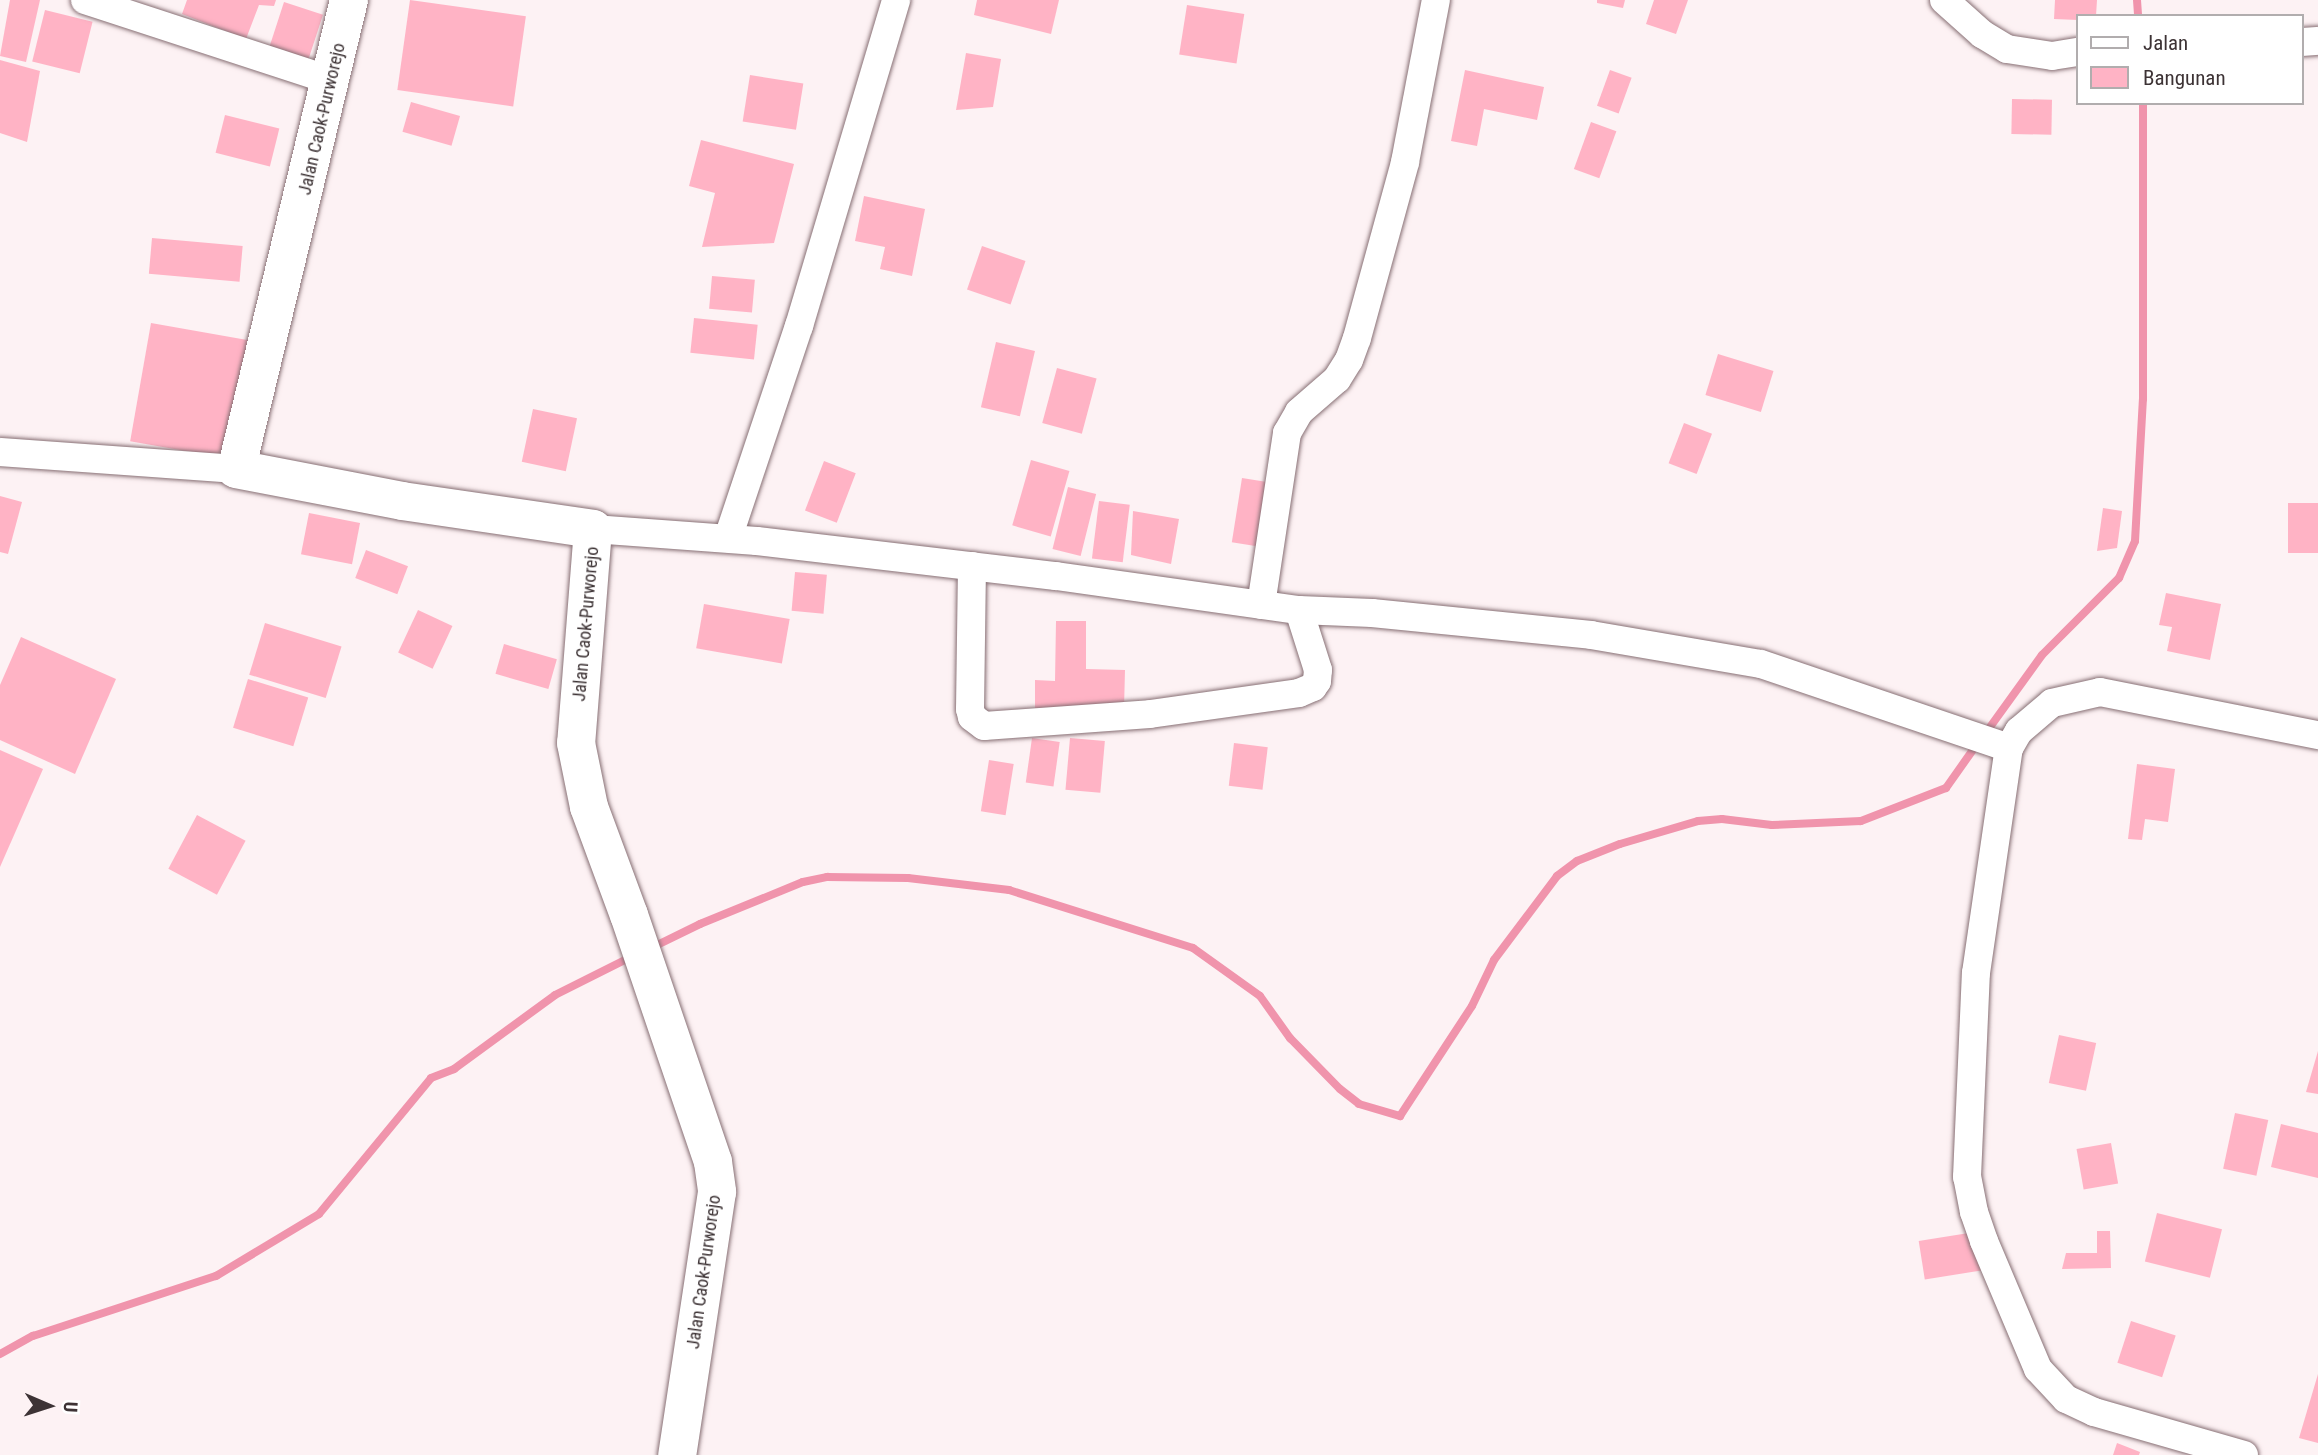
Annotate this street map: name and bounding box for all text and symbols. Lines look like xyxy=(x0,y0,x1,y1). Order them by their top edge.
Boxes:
legend xyxy=(2076,14,2304,105)
text: Jalan xyxy=(2143,31,2188,55)
street label: Jalan Caok-Purworejo xyxy=(294,41,350,197)
text: Bangunan xyxy=(2143,66,2226,90)
street label: Jalan Caok-Purworejo xyxy=(568,546,604,702)
street label: Jalan Caok-Purworejo xyxy=(683,1194,725,1350)
north arrow xyxy=(14,1371,84,1441)
text: U xyxy=(59,1401,82,1413)

